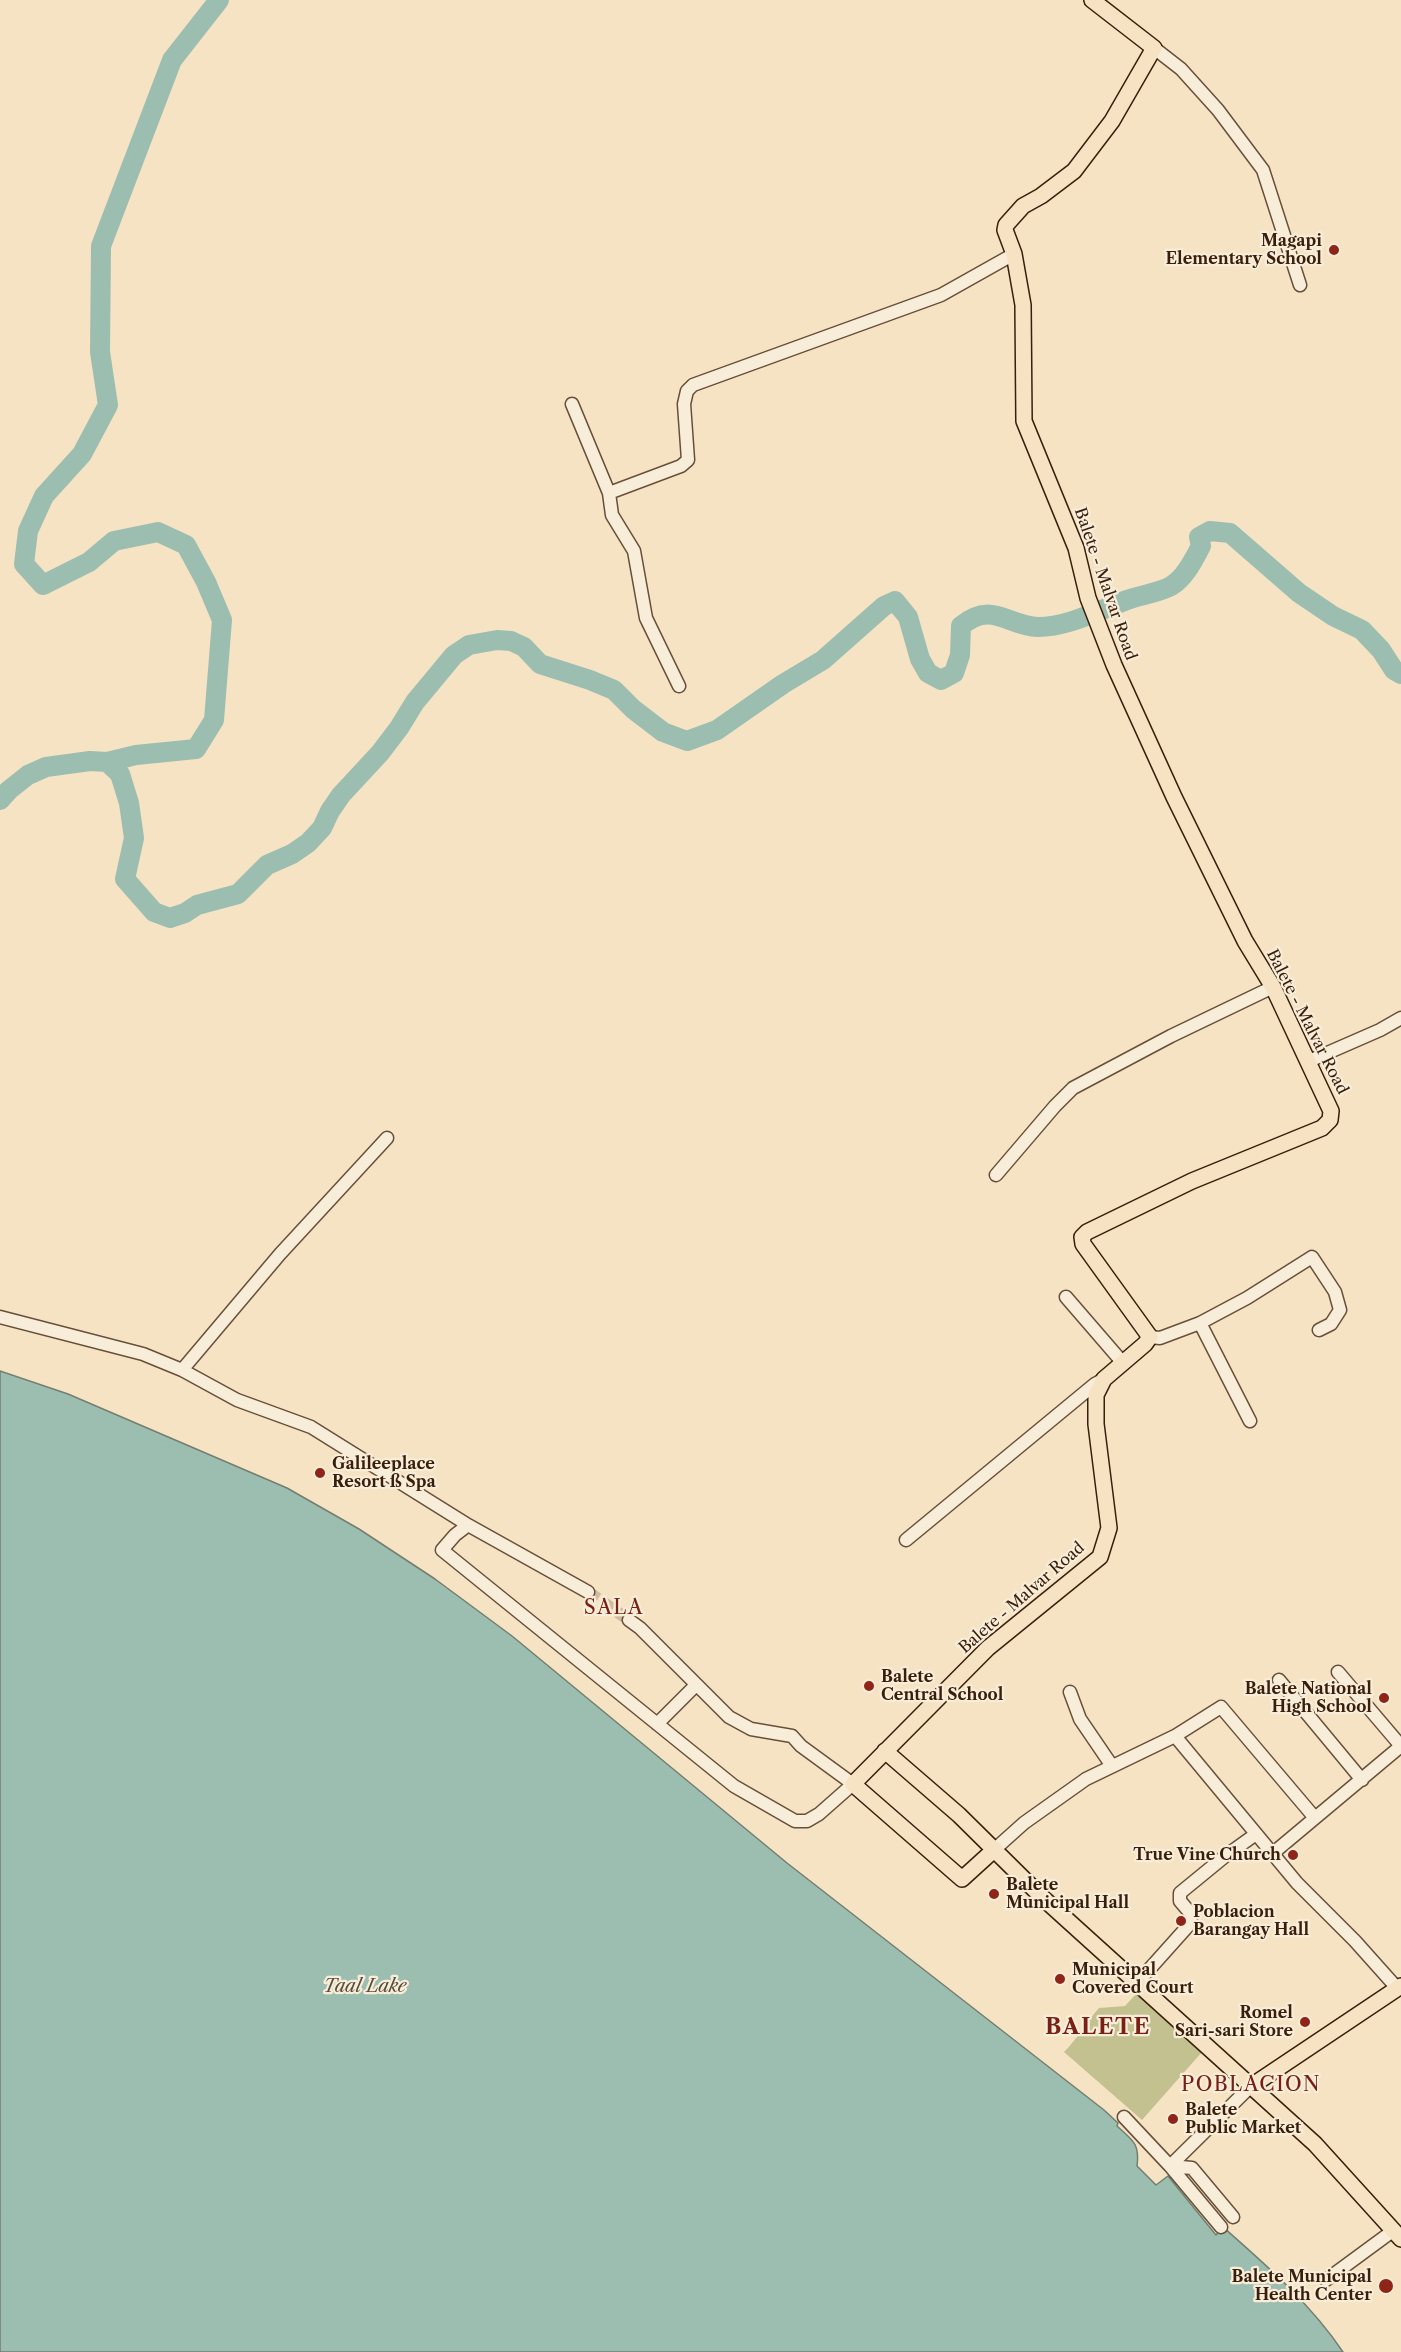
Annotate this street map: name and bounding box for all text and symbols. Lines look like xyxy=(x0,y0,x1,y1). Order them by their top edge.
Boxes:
place label: Magapi Elementary School xyxy=(1165,231,1322,269)
marker: Magapi Elementary School xyxy=(1327,243,1341,257)
street label: Balete - Malvar Road xyxy=(1070,505,1140,663)
street label: Balete - Malvar Road xyxy=(1262,946,1352,1098)
place label: Galileeplace Resort ß Spa xyxy=(332,1454,436,1492)
marker: Galileeplace Resort ß Spa xyxy=(313,1466,327,1480)
street label: Balete - Malvar Road xyxy=(955,1538,1089,1658)
district label: SALA xyxy=(584,1596,644,1620)
place label: Balete Central School xyxy=(881,1667,1003,1705)
marker: Balete Central School xyxy=(862,1679,876,1693)
place label: Balete National High School xyxy=(1245,1679,1372,1717)
marker: Balete National High School xyxy=(1377,1691,1391,1705)
place label: True Vine Church xyxy=(1133,1845,1281,1865)
marker: True Vine Church xyxy=(1286,1848,1300,1862)
place label: Balete Municipal Hall xyxy=(1006,1875,1129,1913)
marker: Balete Municipal Hall xyxy=(987,1887,1001,1901)
place label: Poblacion Barangay Hall xyxy=(1193,1902,1309,1940)
marker: Poblacion Barangay Hall xyxy=(1174,1914,1188,1928)
place label: Municipal Covered Court xyxy=(1072,1960,1193,1998)
marker: Municipal Covered Court xyxy=(1053,1972,1067,1986)
water label: Taal Lake xyxy=(324,1976,406,1998)
place label: Romel Sari-sari Store xyxy=(1175,2003,1293,2041)
district label: BALETE xyxy=(1045,2015,1151,2041)
marker: Romel Sari-sari Store xyxy=(1298,2015,1312,2029)
district label: POBLACION xyxy=(1181,2073,1321,2097)
place label: Balete Public Market xyxy=(1185,2100,1301,2138)
marker: Balete Public Market xyxy=(1166,2112,1180,2126)
place label: Balete Municipal Health Center xyxy=(1232,2267,1372,2305)
marker: Balete Municipal Health Center xyxy=(1377,2277,1395,2295)

